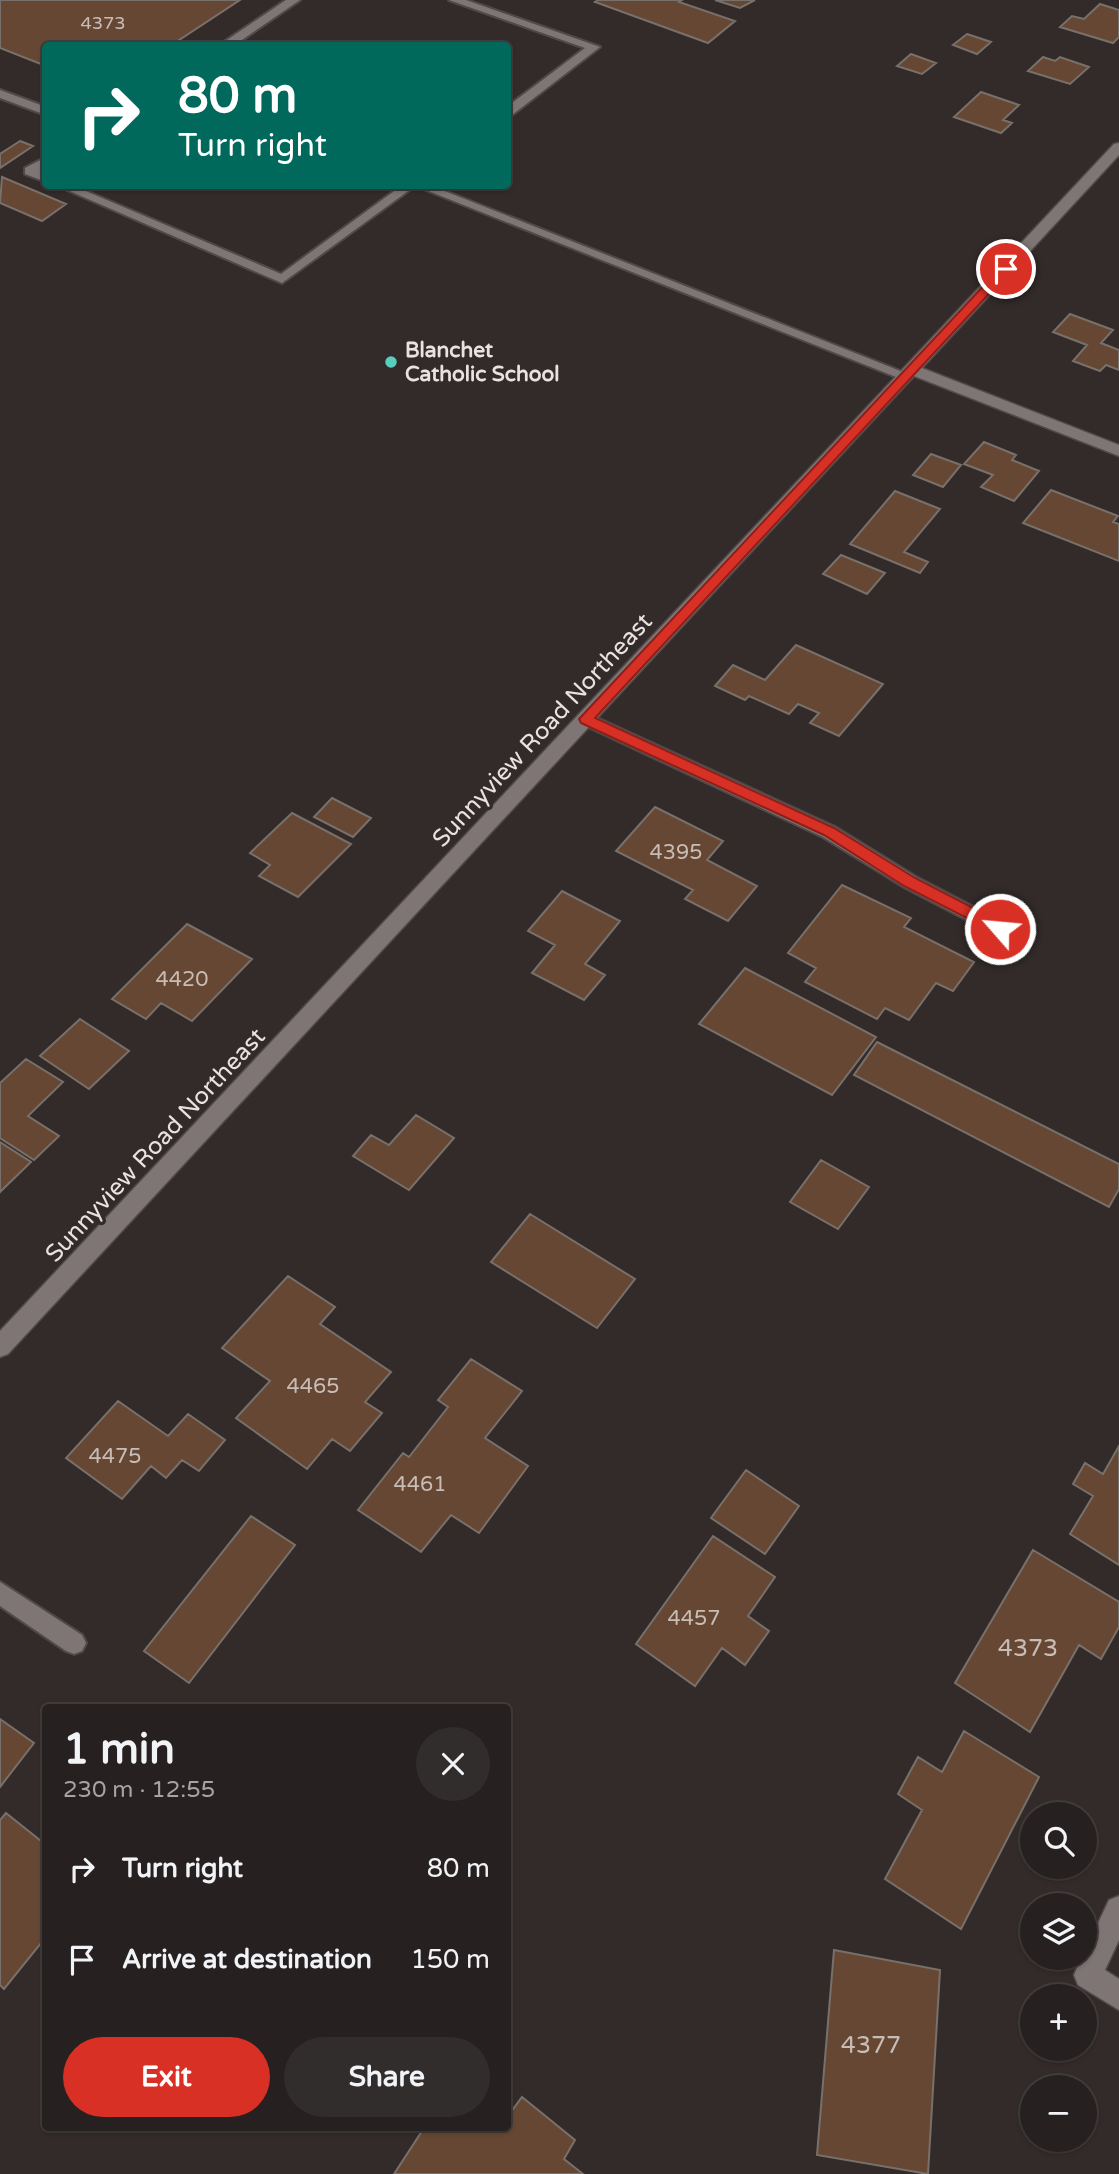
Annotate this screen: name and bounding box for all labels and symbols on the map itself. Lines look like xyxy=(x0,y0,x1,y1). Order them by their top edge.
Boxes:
house number: 4373 xyxy=(80,12,126,34)
pin xyxy=(976,239,1036,299)
place label: Blanchet Catholic School xyxy=(405,338,560,387)
marker: Blanchet Catholic School xyxy=(383,354,399,370)
street label: Sunnyview Road Northeast xyxy=(426,607,658,853)
house number: 4395 xyxy=(650,840,702,865)
position arrow xyxy=(963,892,1037,966)
house number: 4420 xyxy=(156,967,208,992)
street label: Sunnyview Road Northeast xyxy=(39,1022,271,1268)
house number: 4465 xyxy=(287,1374,339,1399)
house number: 4475 xyxy=(89,1444,141,1469)
house number: 4461 xyxy=(394,1472,446,1497)
house number: 4457 xyxy=(668,1606,720,1631)
house number: 4373 xyxy=(998,1634,1058,1663)
house number: 4377 xyxy=(841,2031,901,2060)

